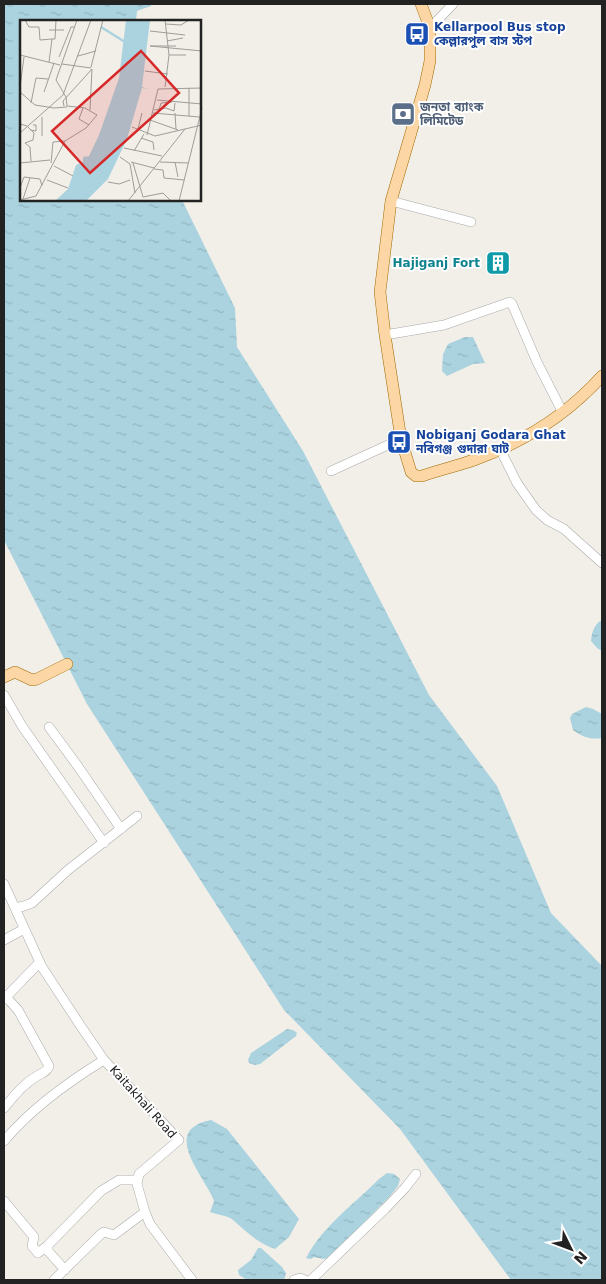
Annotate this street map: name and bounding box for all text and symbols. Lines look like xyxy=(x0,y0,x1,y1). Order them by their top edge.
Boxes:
inset map xyxy=(20,20,201,201)
place label: Kellarpool Bus stop কেল্লারপুল বাস স্টপ xyxy=(434,20,566,49)
bus stop icon: Kellarpool Bus stop কেল্লারপুল বাস স্টপ xyxy=(404,21,430,47)
place label: জনতা ব্যাংক লিমিটেড xyxy=(419,100,484,128)
bank icon: জনতা ব্যাংক লিমিটেড xyxy=(390,101,416,127)
building icon: Hajiganj Fort xyxy=(485,250,511,276)
place label: Hajiganj Fort xyxy=(393,256,480,270)
place label: Nobiganj Godara Ghat নবিগঞ্জ গুদারা ঘাট xyxy=(415,428,566,456)
bus stop icon: Nobiganj Godara Ghat নবিগঞ্জ গুদারা ঘাট xyxy=(386,429,412,455)
street label: Kaitakhali Road xyxy=(107,1063,179,1141)
north arrow xyxy=(546,1224,596,1274)
text: N xyxy=(571,1248,591,1267)

